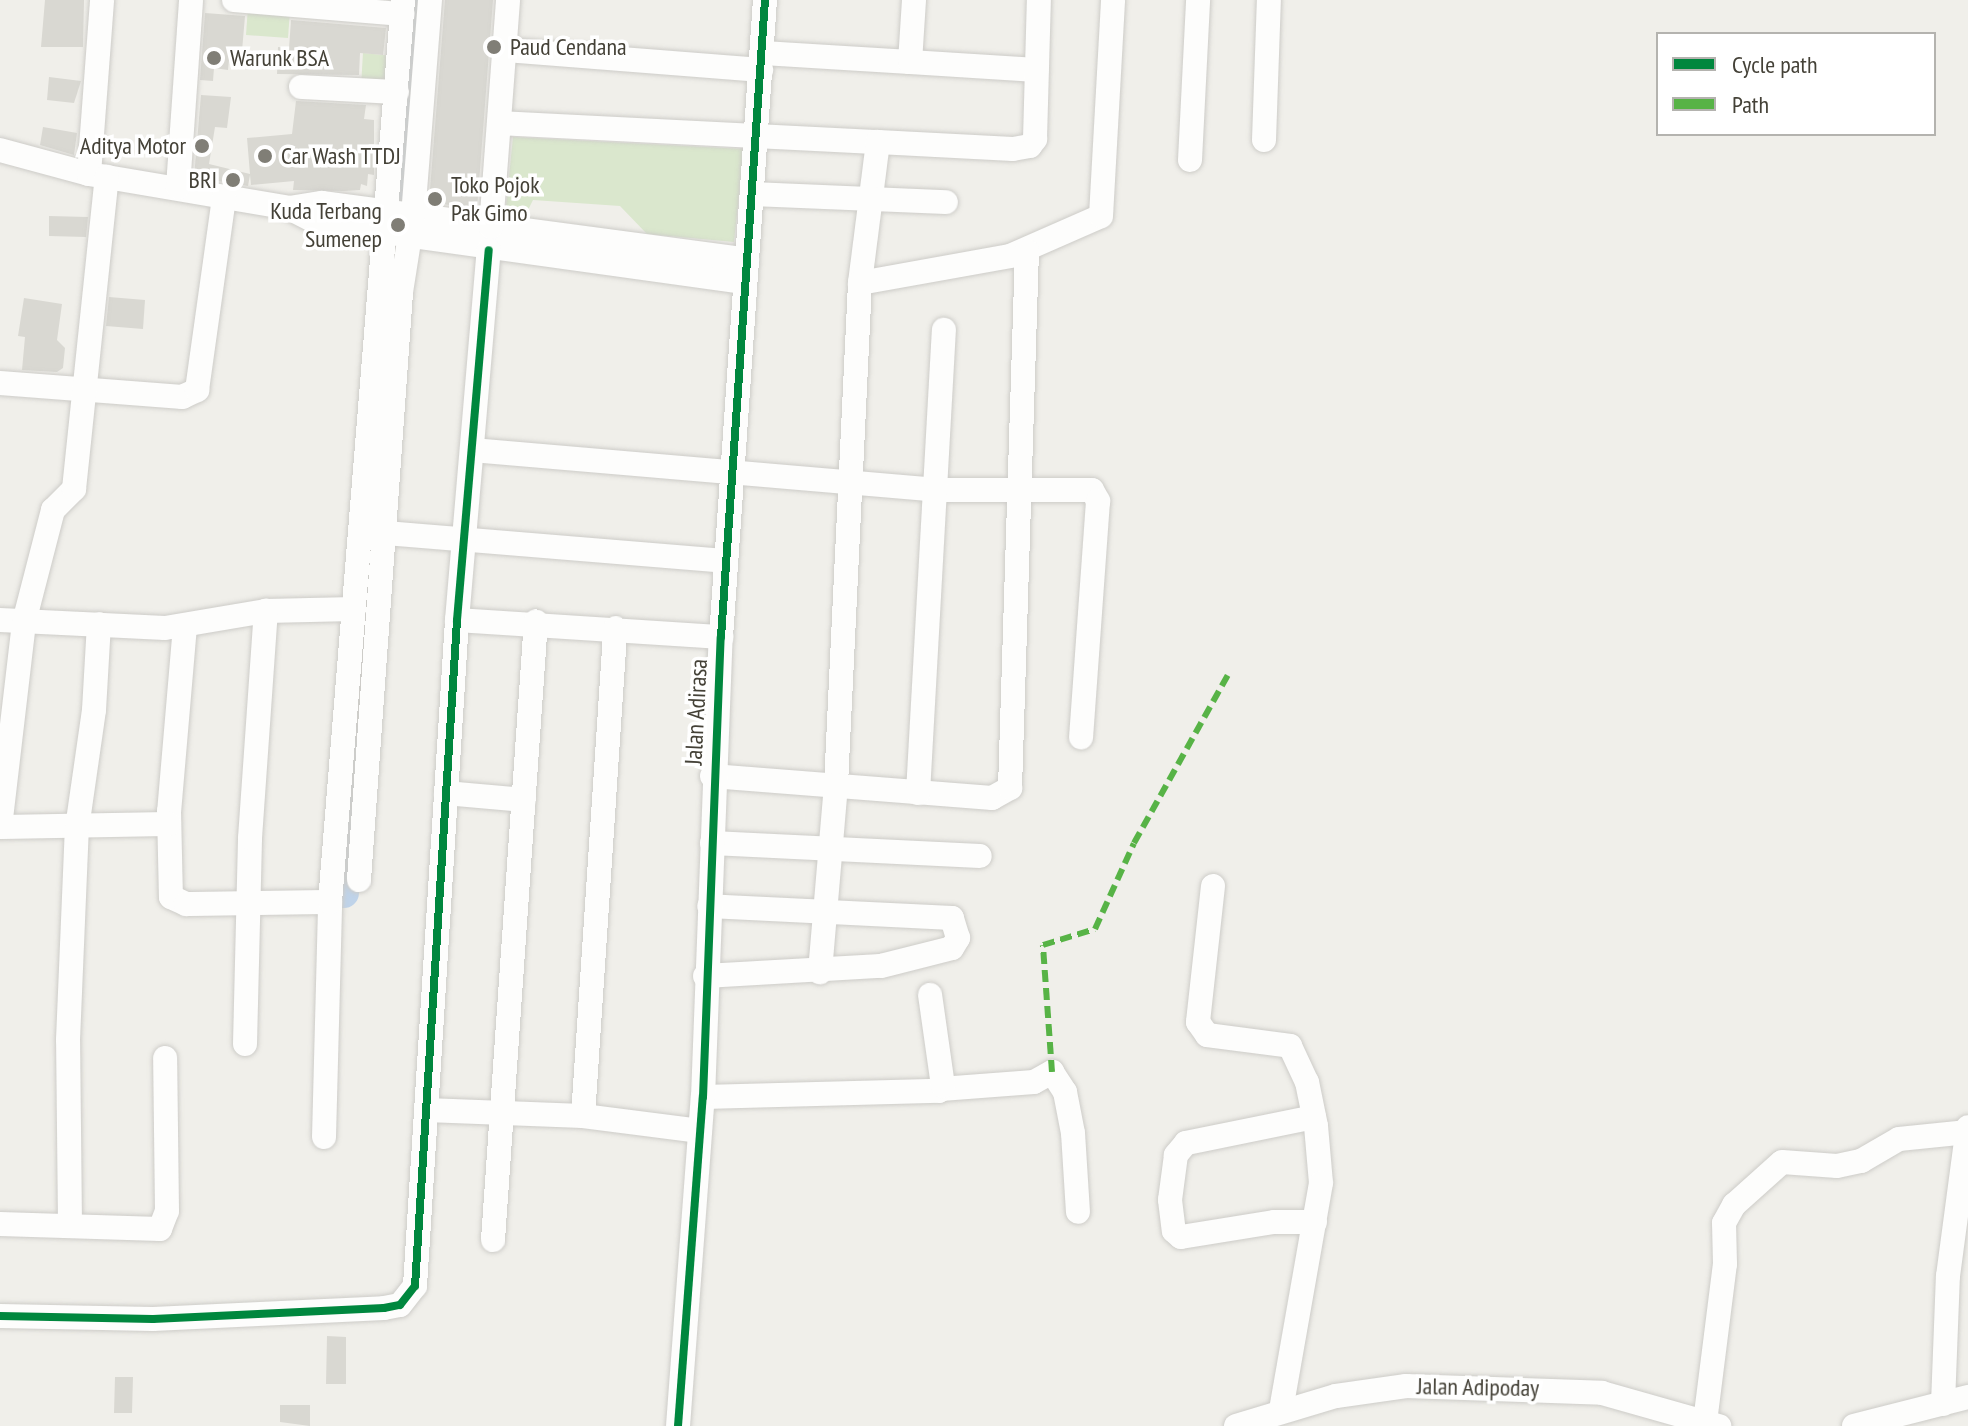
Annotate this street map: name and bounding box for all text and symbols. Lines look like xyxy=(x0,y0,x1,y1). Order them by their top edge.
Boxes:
legend xyxy=(1656,32,1936,136)
place label: Paud Cendana xyxy=(510,33,627,61)
marker: Paud Cendana xyxy=(485,38,503,56)
place label: Warunk BSA xyxy=(230,44,330,72)
marker: Warunk BSA xyxy=(205,49,223,67)
text: Cycle path xyxy=(1732,49,1818,80)
text: Path xyxy=(1732,89,1769,120)
place label: Aditya Motor xyxy=(80,132,186,160)
marker: Aditya Motor xyxy=(193,137,211,155)
place label: Car Wash TTDJ xyxy=(281,142,402,170)
marker: Car Wash TTDJ xyxy=(256,147,274,165)
place label: BRI xyxy=(189,166,217,194)
marker: BRI xyxy=(224,171,242,189)
place label: Toko Pojok Pak Gimo xyxy=(451,171,539,227)
marker: Toko Pojok Pak Gimo xyxy=(426,190,444,208)
place label: Kuda Terbang Sumenep xyxy=(270,197,382,253)
marker: Kuda Terbang Sumenep xyxy=(389,216,407,234)
street label: Jalan Adirasa xyxy=(679,658,713,766)
street label: Jalan Adipoday xyxy=(1416,1372,1540,1402)

